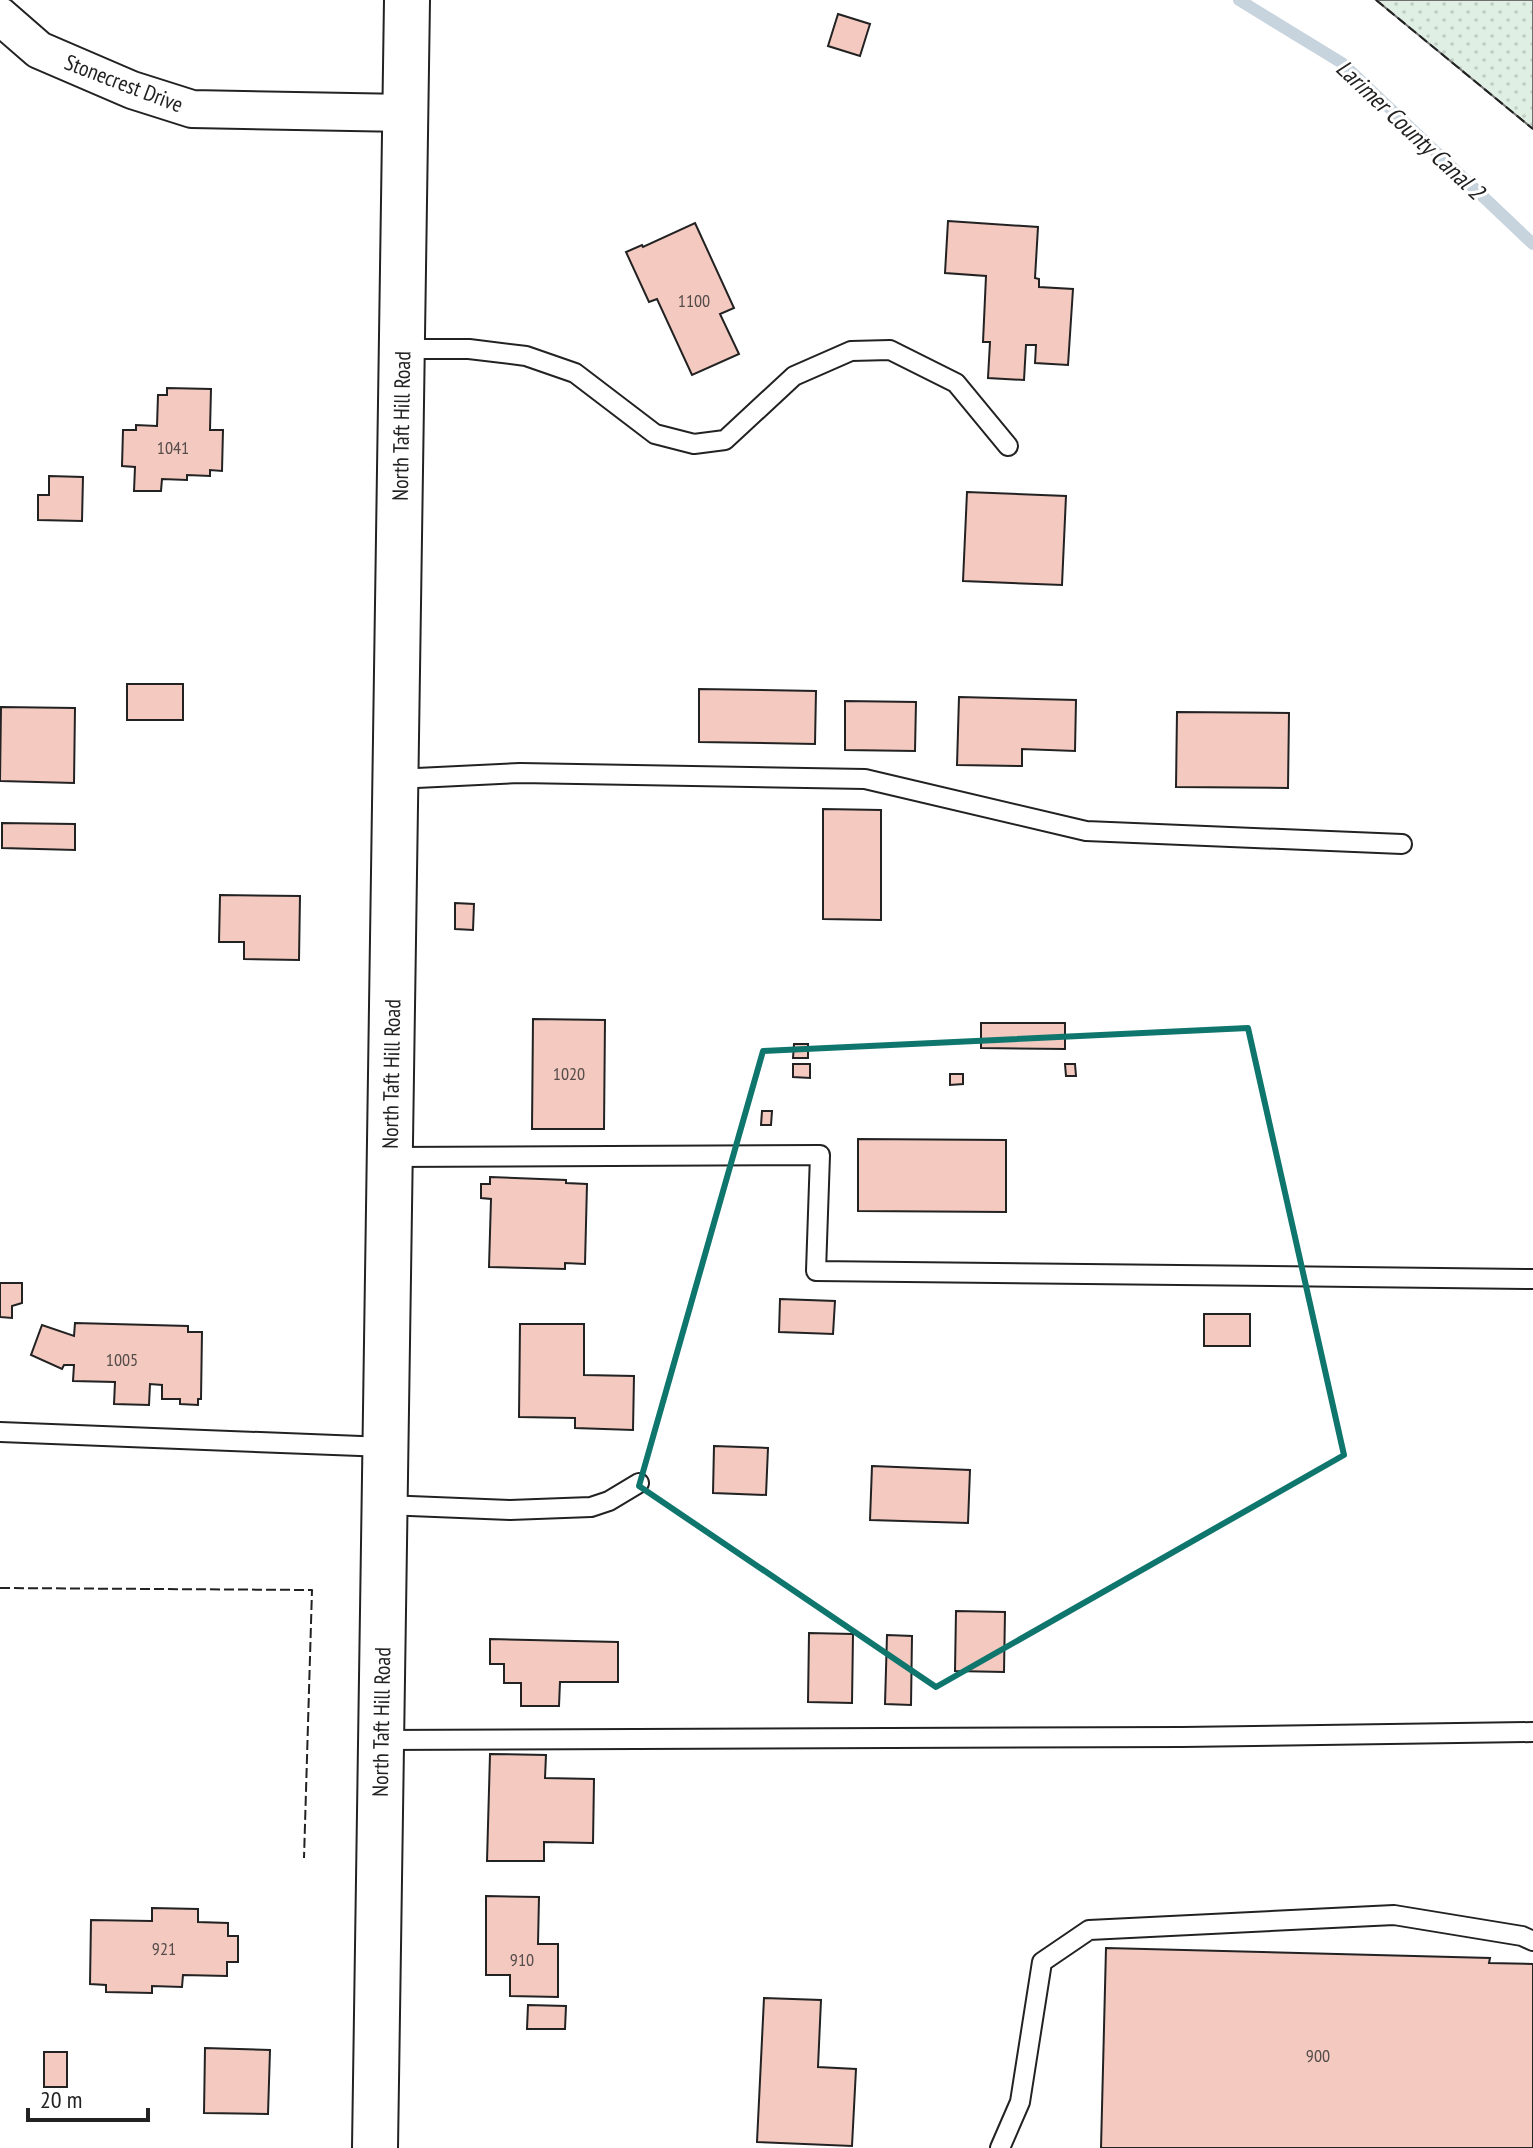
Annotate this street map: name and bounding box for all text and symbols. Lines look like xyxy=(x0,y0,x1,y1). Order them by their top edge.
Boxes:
street label: Stonecrest Drive xyxy=(61,48,187,118)
water label: Larimer County Canal 2 xyxy=(1330,53,1493,208)
house number: 1100 xyxy=(678,289,710,312)
street label: North Taft Hill Road xyxy=(386,351,416,501)
house number: 1041 xyxy=(157,436,189,459)
street label: North Taft Hill Road xyxy=(376,999,406,1149)
house number: 1020 xyxy=(553,1062,585,1085)
house number: 1005 xyxy=(106,1348,138,1371)
street label: North Taft Hill Road xyxy=(366,1647,396,1797)
house number: 921 xyxy=(152,1937,176,1960)
house number: 910 xyxy=(510,1948,534,1971)
house number: 900 xyxy=(1306,2044,1330,2067)
scale bar xyxy=(28,2072,148,2122)
text: 20 m xyxy=(40,2084,82,2115)

